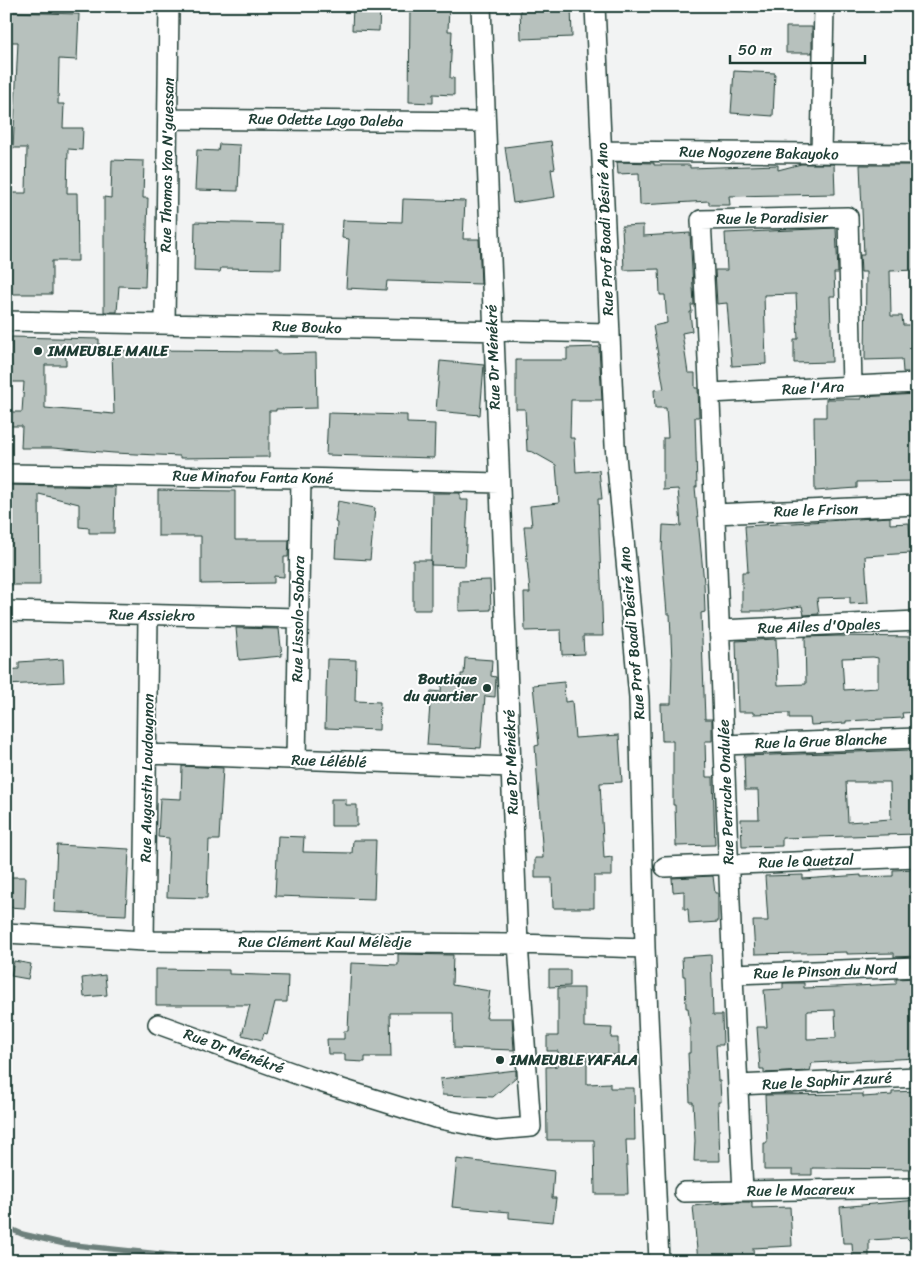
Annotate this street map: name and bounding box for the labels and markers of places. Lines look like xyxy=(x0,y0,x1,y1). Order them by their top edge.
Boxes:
place label: IMMEUBLE MAILE xyxy=(47,338,170,364)
marker: IMMEUBLE MAILE xyxy=(32,345,44,357)
place label: Boutique du quartier xyxy=(404,666,479,709)
marker: Boutique du quartier xyxy=(481,682,493,694)
place label: IMMEUBLE YAFALA xyxy=(509,1047,638,1073)
marker: IMMEUBLE YAFALA xyxy=(494,1054,506,1066)

